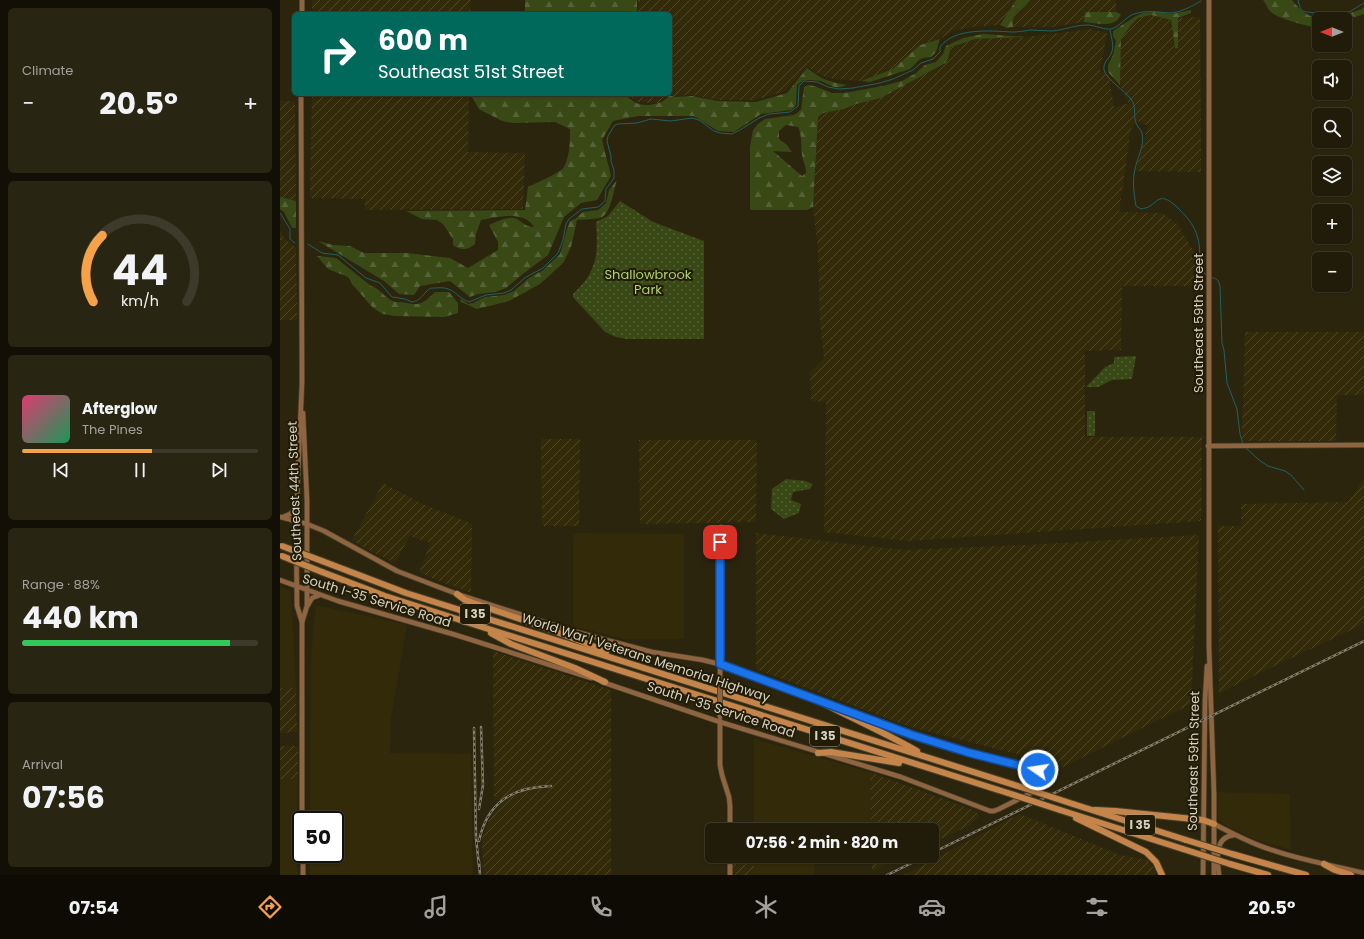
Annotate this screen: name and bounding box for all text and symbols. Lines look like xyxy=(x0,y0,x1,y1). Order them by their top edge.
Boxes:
north arrow xyxy=(1312,12,1352,52)
map controls xyxy=(1312,12,1352,292)
text: 600 m xyxy=(378,21,468,60)
icon: right xyxy=(312,28,364,80)
text: Southeast 51st Street xyxy=(378,59,564,84)
button: sound xyxy=(1312,60,1352,100)
text: Climate xyxy=(22,61,73,80)
text: 20.5° xyxy=(99,82,178,125)
text: − xyxy=(22,88,34,119)
text: + xyxy=(243,88,258,119)
button: search xyxy=(1312,108,1352,148)
button: layers xyxy=(1312,156,1352,196)
button: + xyxy=(1312,204,1352,244)
text: 44 xyxy=(112,241,168,300)
button: − xyxy=(1312,252,1352,292)
street label: Southeast 59th Street xyxy=(1189,253,1208,393)
park label: Shallowbrook Park xyxy=(604,265,692,299)
text: km/h xyxy=(121,291,159,311)
text: Afterglow xyxy=(82,398,157,419)
text: The Pines xyxy=(82,420,143,439)
street label: Southeast 44th Street xyxy=(283,420,306,561)
icon: previous xyxy=(50,459,72,481)
icon: pause xyxy=(129,459,151,481)
icon: next xyxy=(208,459,230,481)
pin xyxy=(703,525,737,559)
icon: arrive xyxy=(709,531,731,553)
street label: South I-35 Service Road xyxy=(300,569,454,632)
text: Range · 88% xyxy=(22,575,100,594)
text: 440 km xyxy=(22,596,139,639)
road number: I 35 xyxy=(460,604,490,624)
street label: World War I Veterans Memorial Highway xyxy=(519,608,773,707)
street label: South I-35 Service Road xyxy=(644,677,797,742)
street label: Southeast 59th Street xyxy=(1183,691,1204,831)
road number: I 35 xyxy=(810,726,840,746)
position arrow xyxy=(1017,749,1059,791)
text: Arrival xyxy=(22,755,63,774)
text: 07:56 xyxy=(22,776,105,819)
speed limit sign: 50 xyxy=(292,811,344,863)
road number: I 35 xyxy=(1125,815,1155,835)
text: 07:56 · 2 min · 820 m xyxy=(746,832,898,853)
icon: directions xyxy=(256,893,284,921)
icon: music xyxy=(422,893,450,921)
icon: phone xyxy=(587,893,615,921)
icon: climate xyxy=(752,893,780,921)
icon: car xyxy=(918,893,946,921)
icon: filters xyxy=(1083,893,1111,921)
text: 07:54 xyxy=(69,895,119,920)
text: 20.5° xyxy=(1248,895,1295,920)

